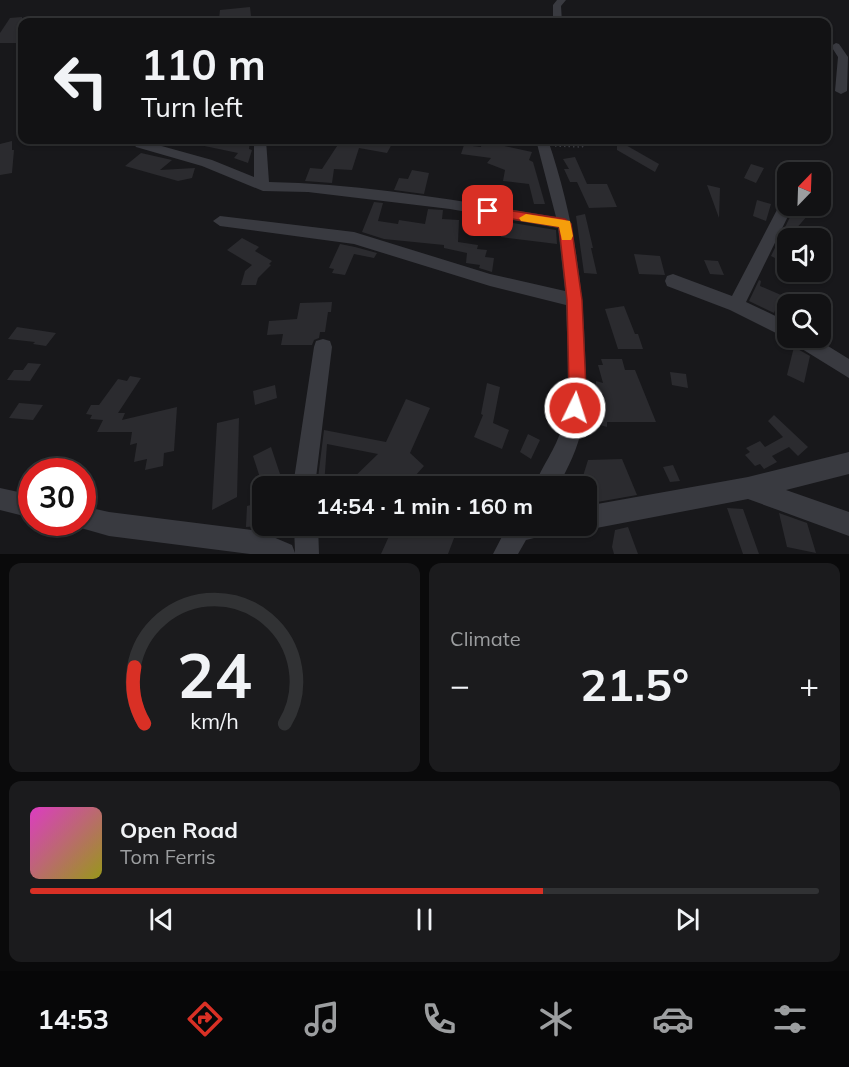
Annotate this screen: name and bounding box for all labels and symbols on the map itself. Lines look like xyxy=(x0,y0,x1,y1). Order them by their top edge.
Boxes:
north arrow xyxy=(777,162,831,216)
pin xyxy=(462,185,513,236)
position arrow xyxy=(543,376,607,440)
speed limit sign: 30 xyxy=(18,458,96,536)

